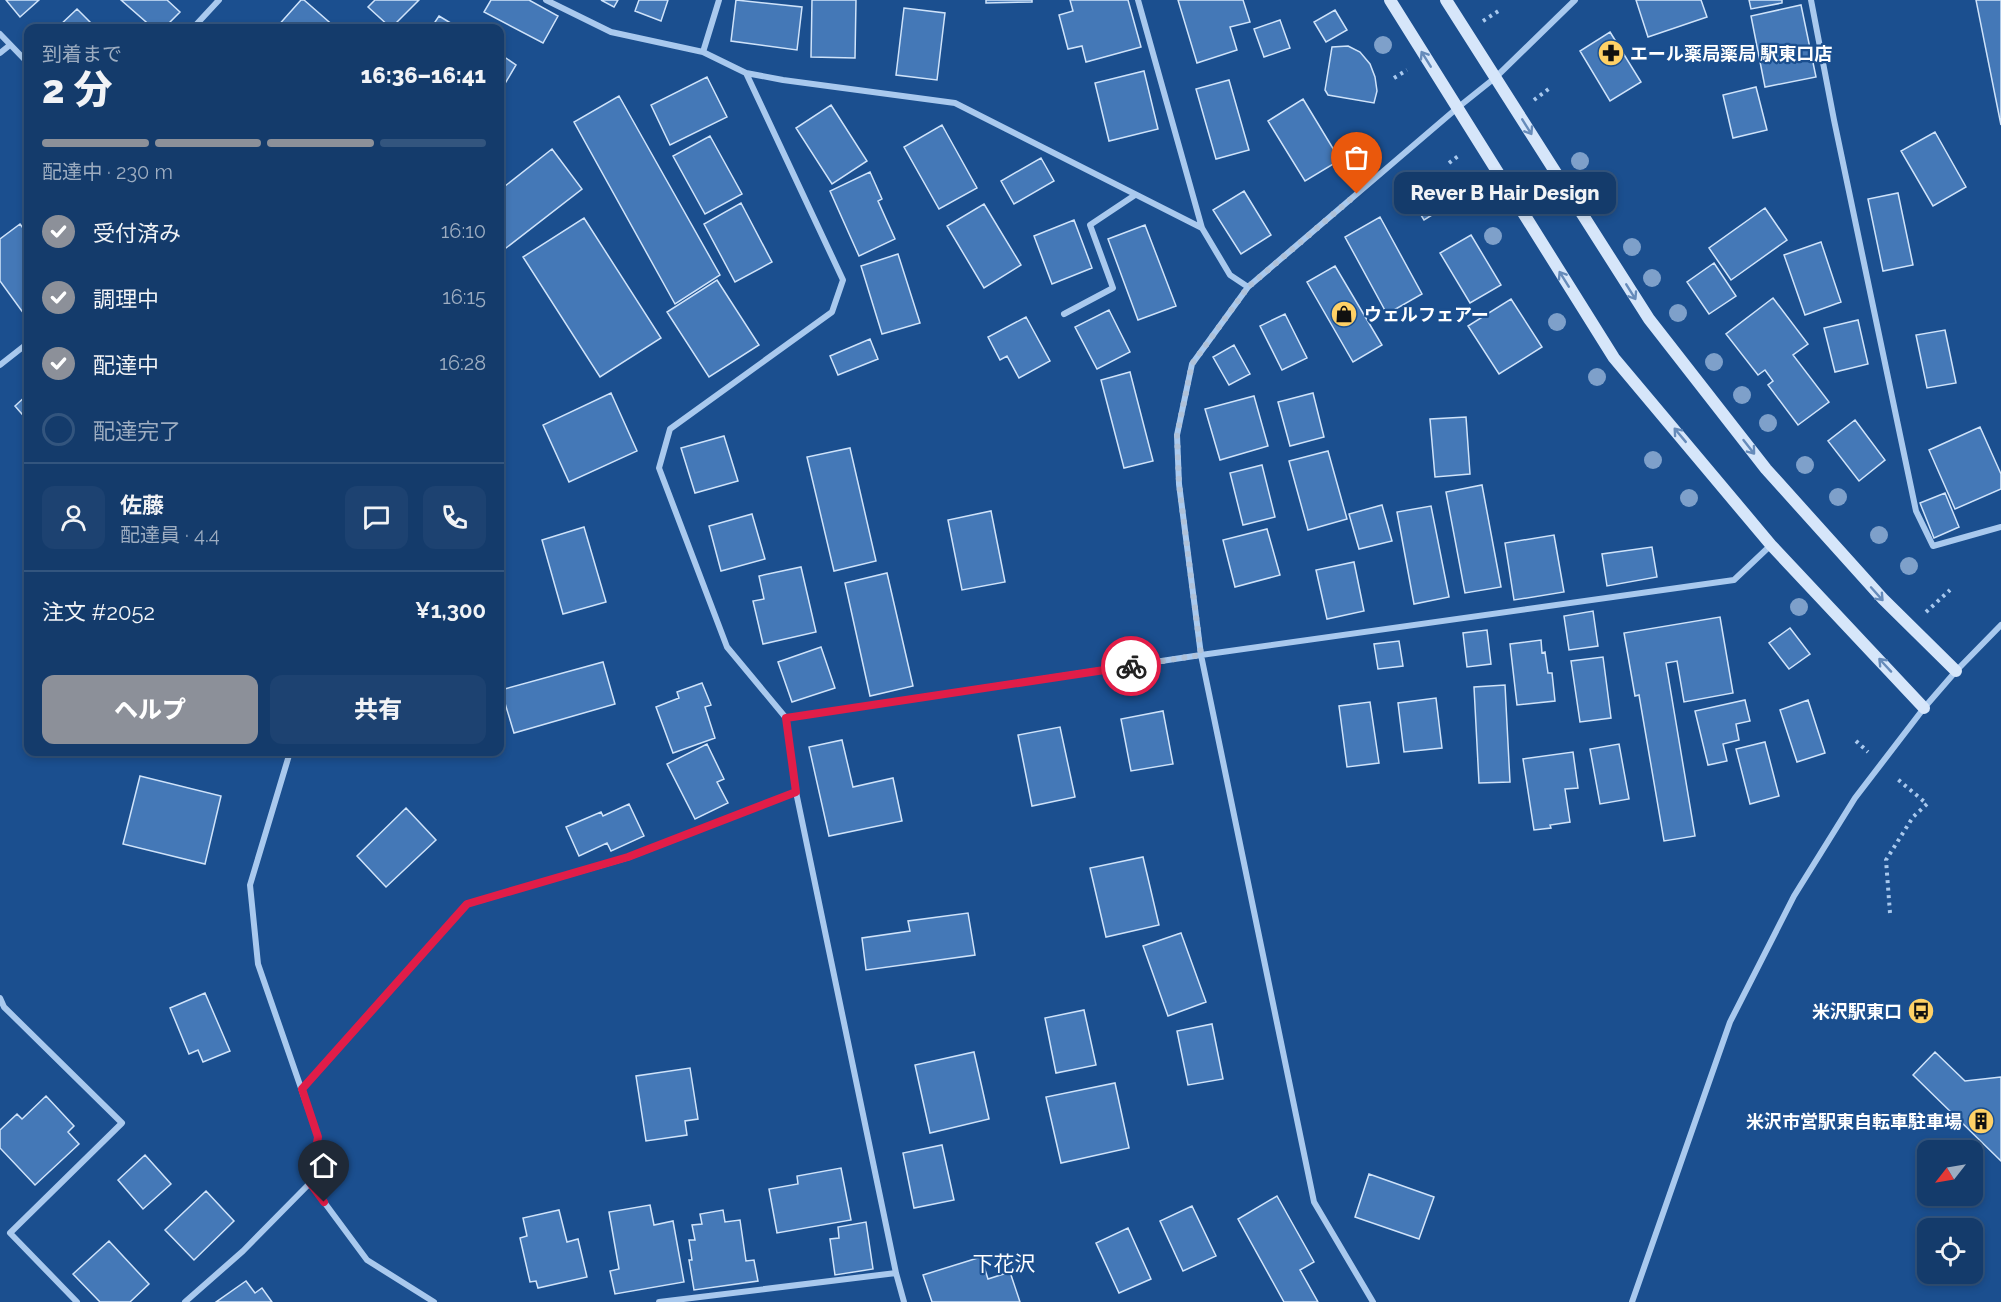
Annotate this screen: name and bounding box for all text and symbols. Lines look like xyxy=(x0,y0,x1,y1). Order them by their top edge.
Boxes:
pharmacy icon: エール薬局薬局 駅東口店 xyxy=(1596,38,1626,68)
text: 到着まで xyxy=(42,42,122,66)
place label: エール薬局薬局 駅東口店 xyxy=(1630,43,1832,64)
one-way arrow xyxy=(1419,51,1431,68)
text: 16:36–16:41 xyxy=(361,62,486,88)
text: 2 分 xyxy=(42,66,113,112)
one-way arrow xyxy=(1522,118,1534,135)
pin xyxy=(1331,132,1382,194)
icon: bag xyxy=(1340,141,1373,174)
text: 配達中 · 230 m xyxy=(42,160,173,184)
callout: Rever B Hair Design xyxy=(1393,173,1615,215)
text: Rever B Hair Design xyxy=(1410,181,1600,205)
icon: check xyxy=(42,215,75,248)
text: 16:10 xyxy=(441,219,486,243)
text: 受付済み xyxy=(93,220,181,246)
one-way arrow xyxy=(1558,271,1570,288)
icon: check xyxy=(42,281,75,314)
one-way arrow xyxy=(1626,283,1638,300)
text: 16:15 xyxy=(442,285,486,309)
text: 調理中 xyxy=(93,286,159,312)
shop icon: ウェルフェアー xyxy=(1329,299,1359,329)
place label: ウェルフェアー xyxy=(1364,304,1489,325)
icon: check xyxy=(42,347,75,380)
text: 16:28 xyxy=(439,351,486,375)
text: 配達中 xyxy=(93,352,159,378)
text: 配達完了 xyxy=(93,418,181,444)
one-way arrow xyxy=(1674,428,1687,444)
one-way arrow xyxy=(1742,439,1755,455)
button: person xyxy=(42,486,105,549)
button: chat xyxy=(345,486,408,549)
button: phone xyxy=(423,486,486,549)
text: 佐藤 xyxy=(120,492,164,518)
text: 配達員 · 4.4 xyxy=(120,523,220,547)
one-way arrow xyxy=(1870,586,1885,601)
text: ¥1,300 xyxy=(415,597,486,623)
text: 注文 #2052 xyxy=(42,599,155,625)
courier xyxy=(1101,636,1161,696)
icon: bike xyxy=(1115,650,1148,683)
one-way arrow xyxy=(1877,657,1892,672)
button: ヘルプ xyxy=(42,675,258,744)
button: 共有 xyxy=(270,675,486,744)
bus stop icon: 米沢駅東口 xyxy=(1906,996,1936,1026)
place label: 米沢駅東口 xyxy=(1812,1001,1902,1022)
building icon: 米沢市営駅東自転車駐車場 xyxy=(1966,1106,1996,1136)
place label: 米沢市営駅東自転車駐車場 xyxy=(1746,1111,1962,1132)
pin xyxy=(298,1140,349,1202)
north arrow xyxy=(1917,1140,1983,1206)
map controls xyxy=(1917,1140,1983,1284)
icon: home xyxy=(307,1149,340,1182)
button: locate xyxy=(1917,1218,1983,1284)
district label: 下花沢 xyxy=(973,1251,1036,1276)

